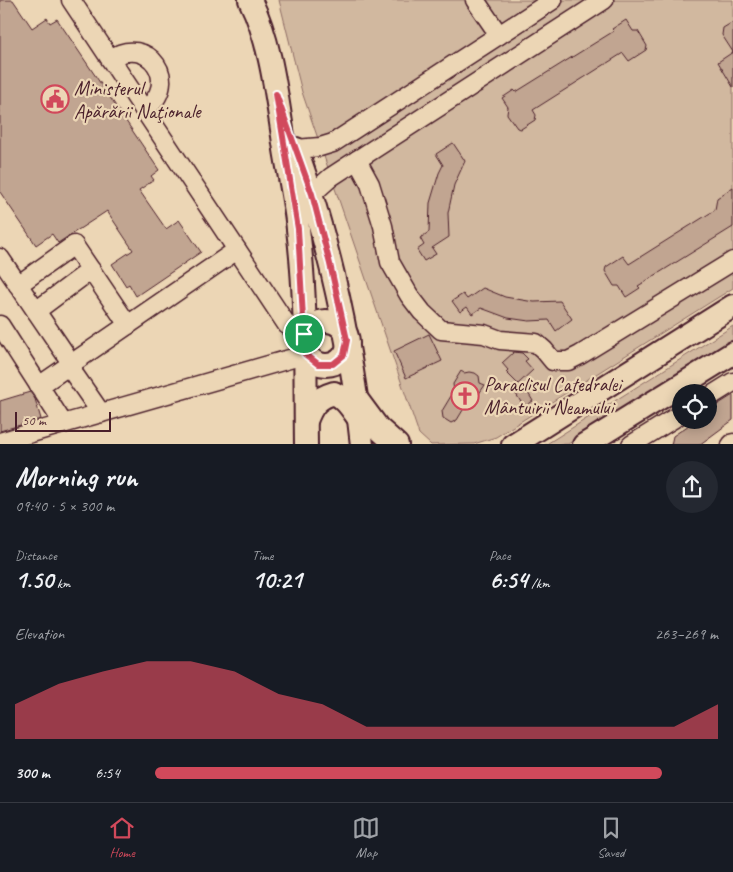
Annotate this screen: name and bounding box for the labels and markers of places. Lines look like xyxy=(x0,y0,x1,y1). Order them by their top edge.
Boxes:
place label: Ministerul Apărării Naţionale xyxy=(74,76,202,124)
public building icon: Ministerul Apărării Naţionale xyxy=(40,84,70,114)
pin xyxy=(283,313,325,355)
place label: Paraclisul Catedralei Mântuirii Neamului xyxy=(484,372,623,420)
church icon: Paraclisul Catedralei Mântuirii Neamului xyxy=(450,381,480,411)

